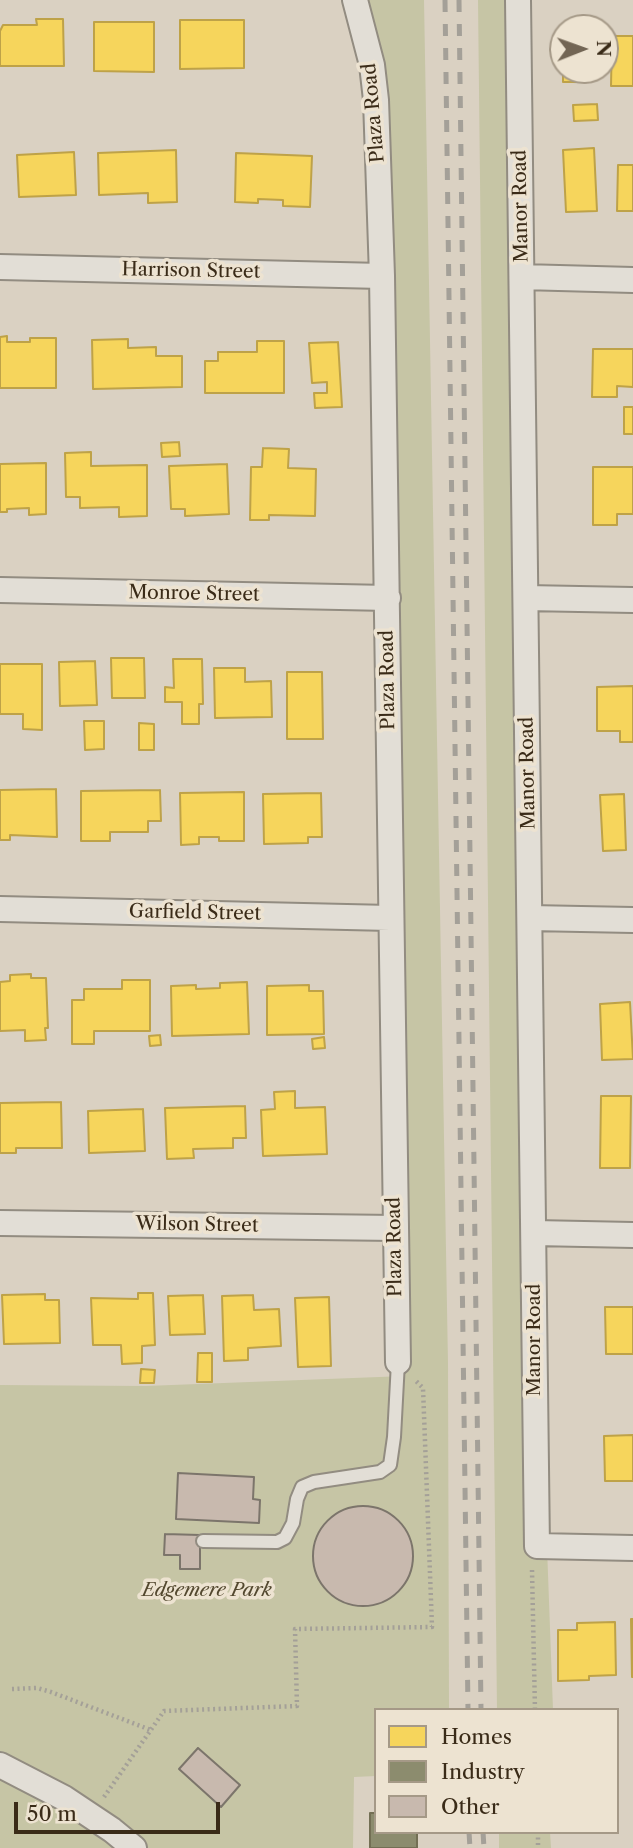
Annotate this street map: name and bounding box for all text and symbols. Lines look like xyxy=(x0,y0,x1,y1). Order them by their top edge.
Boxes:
north arrow xyxy=(549,14,619,84)
text: N xyxy=(592,40,615,57)
street label: Plaza Road xyxy=(358,62,390,164)
street label: Manor Road xyxy=(509,149,533,263)
street label: Harrison Street xyxy=(121,258,261,284)
street label: Monroe Street xyxy=(128,581,260,607)
street label: Plaza Road xyxy=(376,630,400,730)
street label: Manor Road xyxy=(516,716,540,830)
street label: Garfield Street xyxy=(129,900,261,926)
street label: Plaza Road xyxy=(383,1197,407,1297)
street label: Wilson Street xyxy=(135,1213,259,1237)
street label: Manor Road xyxy=(524,1284,546,1396)
park label: Edgemere Park xyxy=(142,1580,272,1602)
legend xyxy=(374,1708,619,1834)
text: Homes xyxy=(441,1724,512,1749)
text: Industry xyxy=(441,1759,525,1784)
scale bar xyxy=(18,1788,224,1832)
text: Other xyxy=(441,1794,500,1819)
text: 50 m xyxy=(27,1801,77,1826)

